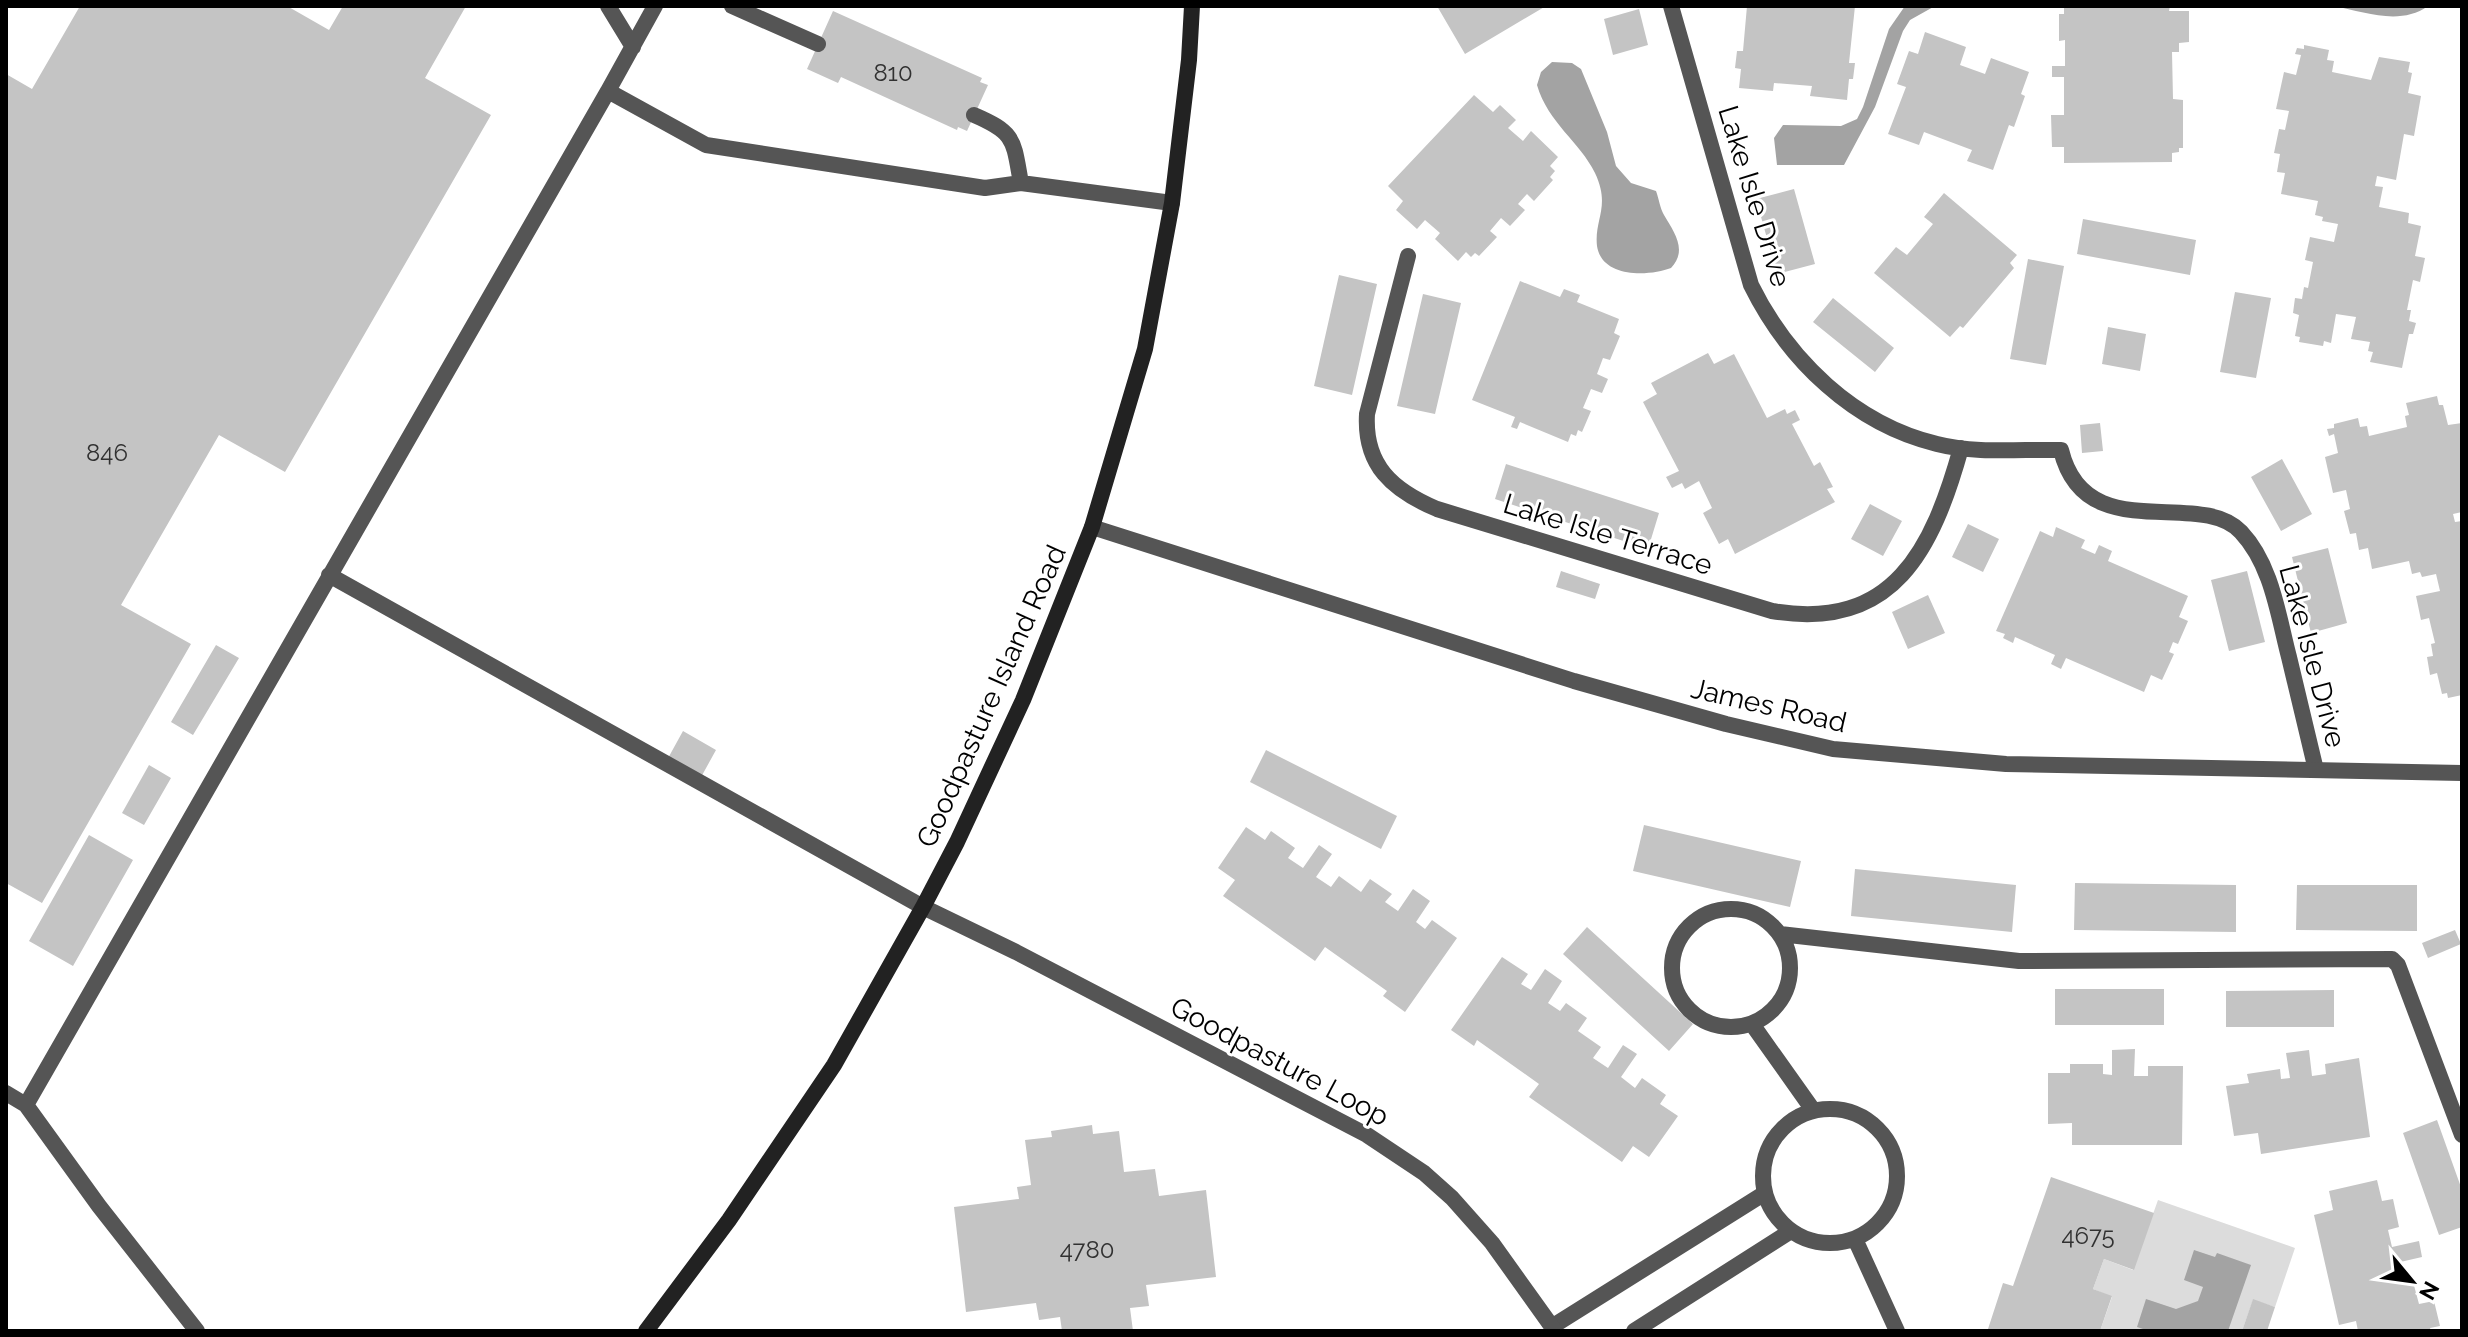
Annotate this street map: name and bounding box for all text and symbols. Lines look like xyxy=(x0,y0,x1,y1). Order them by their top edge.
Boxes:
house number: 810 xyxy=(873,58,913,87)
street label: Lake Isle Drive xyxy=(1711,102,1798,291)
house number: 846 xyxy=(86,438,128,467)
street label: Lake Isle Terrace xyxy=(1499,487,1716,582)
street label: Goodpasture Island Road xyxy=(910,540,1073,852)
street label: Lake Isle Drive xyxy=(2272,561,2353,751)
street label: James Road xyxy=(1688,672,1850,739)
street label: Goodpasture Loop xyxy=(1165,990,1395,1133)
house number: 4675 xyxy=(2061,1221,2115,1250)
house number: 4780 xyxy=(1060,1235,1114,1264)
north arrow xyxy=(2372,1241,2452,1321)
text: N xyxy=(2414,1277,2445,1304)

